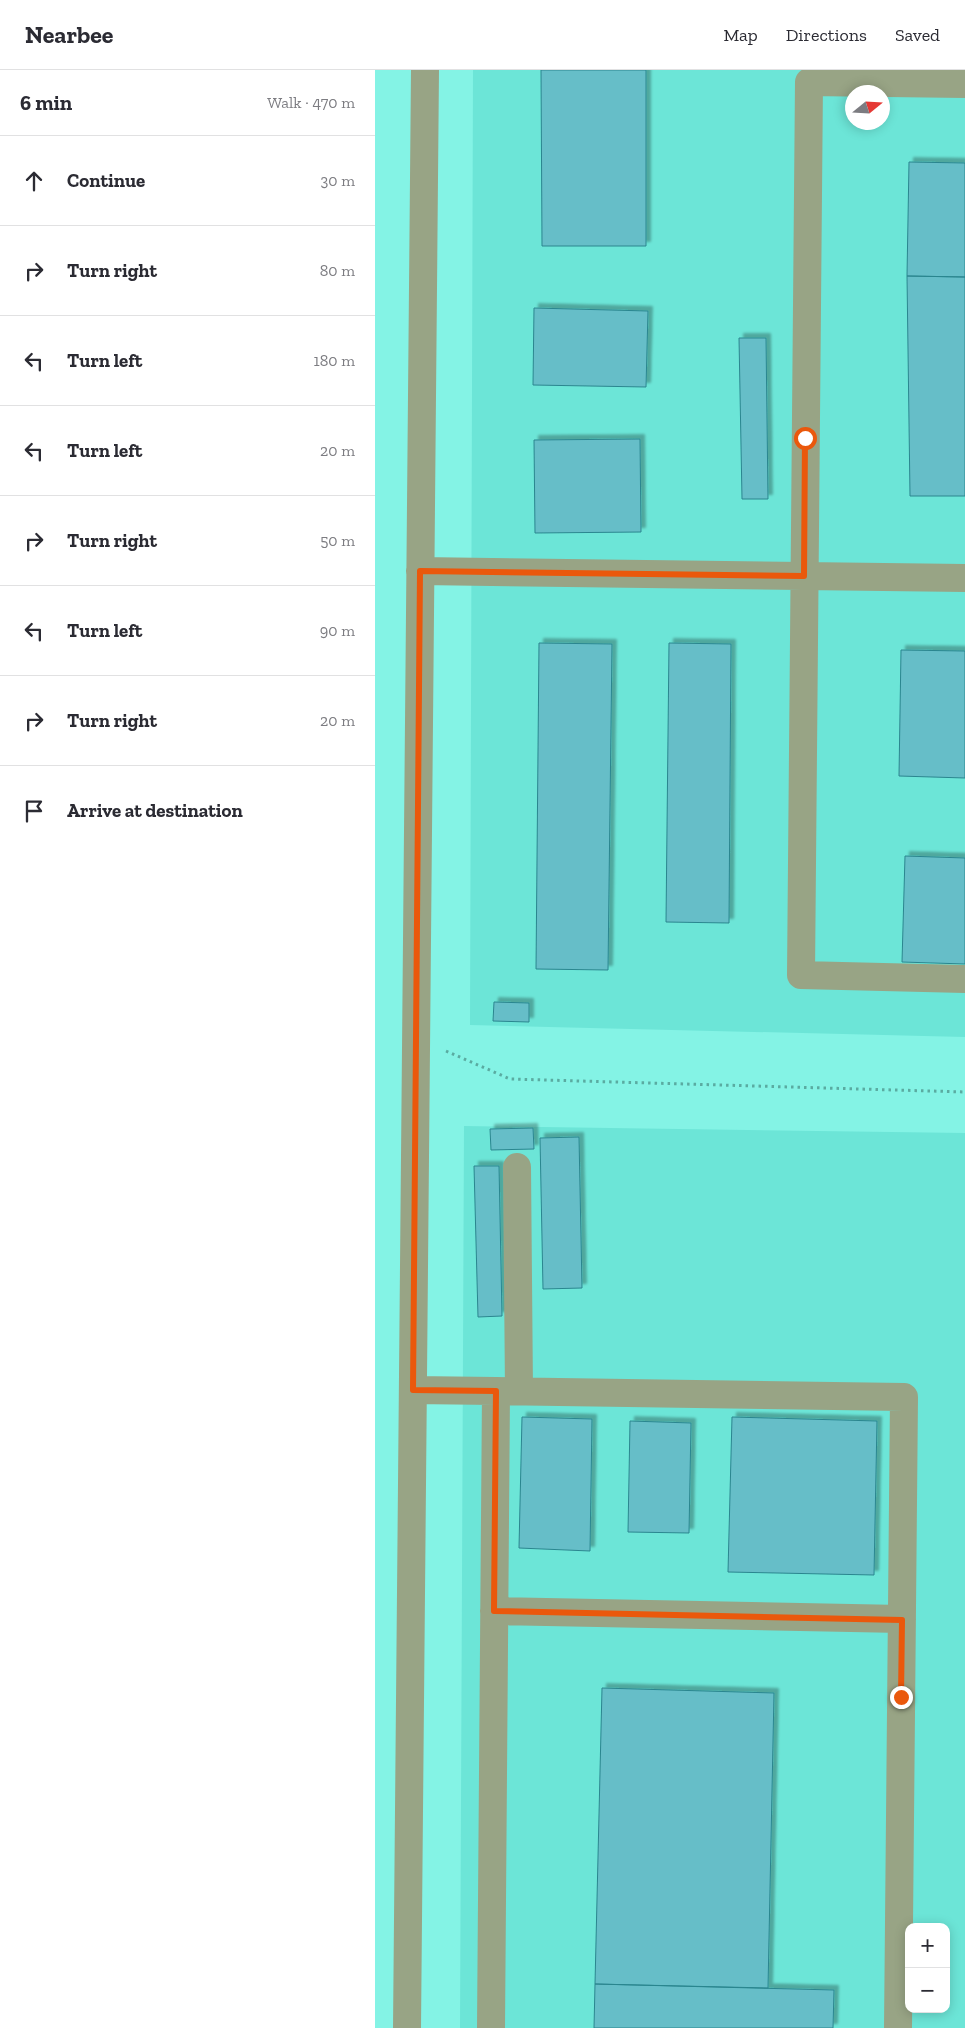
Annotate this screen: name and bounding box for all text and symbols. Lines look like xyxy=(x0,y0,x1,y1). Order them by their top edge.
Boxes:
text: Nearbee xyxy=(25,20,113,49)
text: Map xyxy=(723,24,758,46)
text: Directions xyxy=(786,24,867,46)
text: Saved xyxy=(895,24,940,46)
north arrow xyxy=(845,85,890,130)
text: 6 min xyxy=(20,90,72,115)
text: Walk · 470 m xyxy=(267,93,355,112)
icon: ahead xyxy=(20,167,48,195)
text: Continue xyxy=(67,169,145,192)
text: 30 m xyxy=(321,171,355,190)
icon: right xyxy=(20,257,48,285)
text: Turn right xyxy=(67,259,157,282)
text: 80 m xyxy=(320,261,355,280)
icon: left xyxy=(20,347,48,375)
text: Turn left xyxy=(67,349,142,372)
text: 180 m xyxy=(314,351,355,370)
route start xyxy=(794,427,817,450)
icon: left xyxy=(20,437,48,465)
text: Turn left xyxy=(67,439,142,462)
text: 20 m xyxy=(320,441,355,460)
icon: right xyxy=(20,527,48,555)
text: Turn right xyxy=(67,529,157,552)
text: 50 m xyxy=(320,531,355,550)
icon: left xyxy=(20,617,48,645)
text: Turn left xyxy=(67,619,142,642)
text: 90 m xyxy=(320,621,355,640)
icon: right xyxy=(20,707,48,735)
text: Turn right xyxy=(67,709,157,732)
text: 20 m xyxy=(320,711,355,730)
icon: arrive xyxy=(20,797,48,825)
text: Arrive at destination xyxy=(67,799,243,822)
route end xyxy=(890,1686,913,1709)
map controls xyxy=(905,1923,950,2013)
button: + xyxy=(905,1923,950,1968)
button: − xyxy=(905,1968,950,2013)

